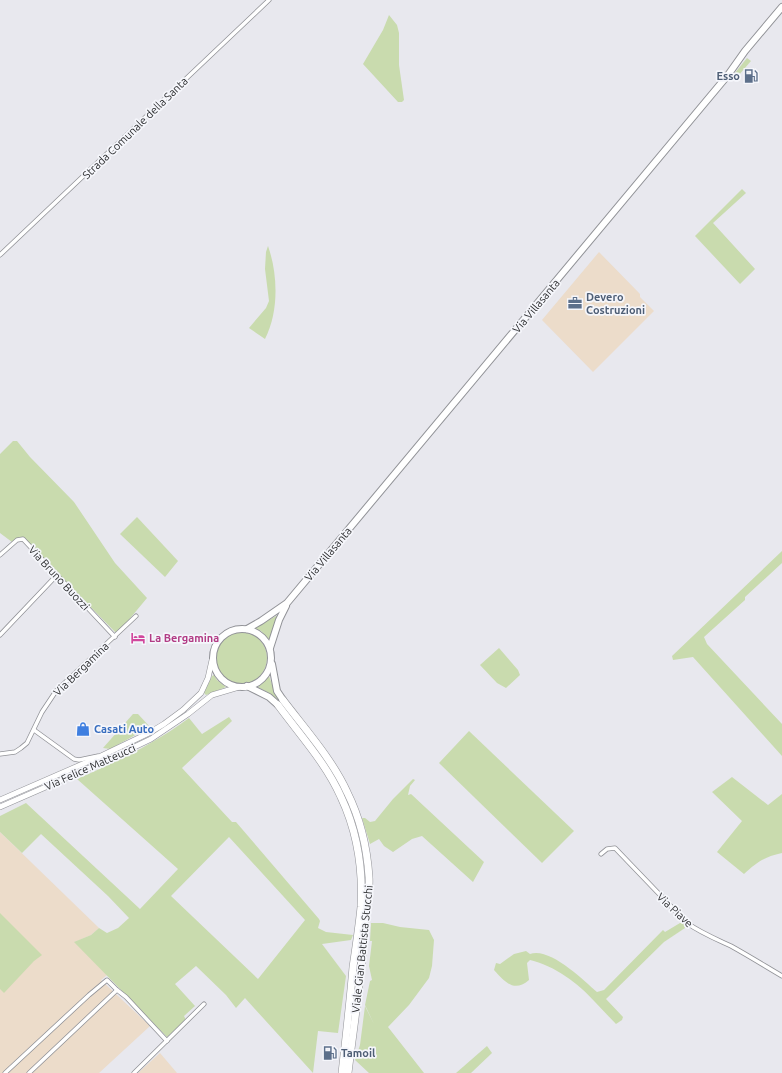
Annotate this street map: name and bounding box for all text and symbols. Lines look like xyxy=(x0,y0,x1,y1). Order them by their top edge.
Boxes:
fuel station icon: Esso xyxy=(743,68,759,84)
place label: Esso xyxy=(716,70,740,82)
street label: Strada Comunale della Santa xyxy=(80,75,190,181)
street label: Via Villasanta xyxy=(510,277,562,335)
place label: Devero Costruzioni xyxy=(586,291,645,316)
office icon: Devero Costruzioni xyxy=(567,295,583,311)
street label: Via Villasanta xyxy=(302,525,354,583)
street label: Via Bruno Buozzi xyxy=(26,543,92,613)
hotel icon: La Bergamina xyxy=(130,630,146,646)
place label: La Bergamina xyxy=(149,632,219,644)
street label: Via Bergamina xyxy=(51,640,111,698)
shop icon: Casati Auto xyxy=(75,721,91,737)
place label: Casati Auto xyxy=(94,723,154,735)
street label: Via Felice Matteucci xyxy=(43,742,137,792)
street label: Viale Gian Battista Stucchi xyxy=(349,885,375,1013)
street label: Via Piave xyxy=(655,890,695,930)
fuel station icon: Tamoil xyxy=(322,1045,338,1061)
place label: Tamoil xyxy=(341,1047,376,1059)

